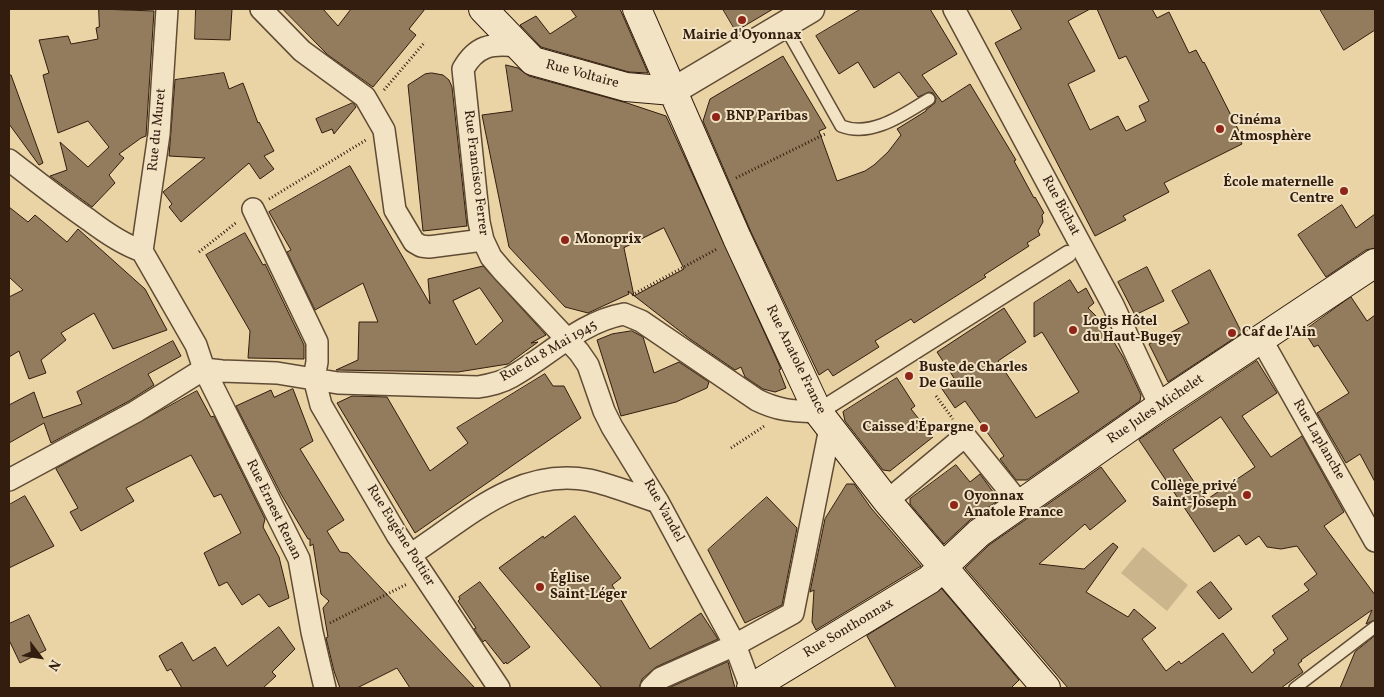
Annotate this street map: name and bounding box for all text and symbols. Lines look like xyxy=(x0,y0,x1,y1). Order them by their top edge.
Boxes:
marker: Mairie d'Oyonnax xyxy=(736,14,748,26)
place label: Mairie d'Oyonnax xyxy=(683,28,801,44)
street label: Rue Voltaire xyxy=(543,57,621,93)
street label: Rue du Muret xyxy=(145,88,171,172)
street label: Rue Francisco Ferrer xyxy=(459,109,491,237)
place label: BNP Paribas xyxy=(726,109,808,125)
marker: BNP Paribas xyxy=(710,111,722,123)
place label: Cinéma Atmosphère xyxy=(1230,113,1311,146)
marker: Cinéma Atmosphère xyxy=(1214,123,1226,135)
street label: Rue Bichat xyxy=(1037,173,1083,239)
place label: École maternelle Centre xyxy=(1223,175,1334,208)
marker: École maternelle Centre xyxy=(1338,185,1350,197)
place label: Monoprix xyxy=(575,232,641,248)
marker: Monoprix xyxy=(559,234,571,246)
street label: Rue Anatole France xyxy=(761,303,829,417)
place label: Logis Hôtel du Haut-Bugey xyxy=(1083,314,1181,347)
street label: Rue du 8 Mai 1945 xyxy=(497,317,601,387)
marker: Logis Hôtel du Haut-Bugey xyxy=(1067,324,1079,336)
place label: Caf de l'Ain xyxy=(1242,325,1316,341)
marker: Caf de l'Ain xyxy=(1226,327,1238,339)
place label: Buste de Charles De Gaulle xyxy=(919,360,1028,392)
marker: Buste de Charles De Gaulle xyxy=(903,370,915,382)
street label: Rue Jules Michelet xyxy=(1105,371,1207,449)
street label: Rue Laplanche xyxy=(1288,397,1348,483)
place label: Caisse d'Épargne xyxy=(862,420,974,436)
marker: Caisse d'Épargne xyxy=(978,422,990,434)
street label: Rue Ernest Renan xyxy=(241,457,305,563)
street label: Rue Vandel xyxy=(639,477,687,545)
place label: Collège privé Saint-Joseph xyxy=(1151,479,1237,512)
street label: Rue Eugène Pottier xyxy=(362,482,438,590)
place label: Oyonnax Anatole France xyxy=(964,489,1063,522)
marker: Collège privé Saint-Joseph xyxy=(1241,489,1253,501)
marker: Oyonnax Anatole France xyxy=(948,499,960,511)
place label: Église Saint-Léger xyxy=(550,571,627,604)
marker: Église Saint-Léger xyxy=(534,581,546,593)
street label: Rue Sonthonnax xyxy=(801,596,897,662)
north arrow xyxy=(15,632,65,682)
text: N xyxy=(43,656,64,674)

